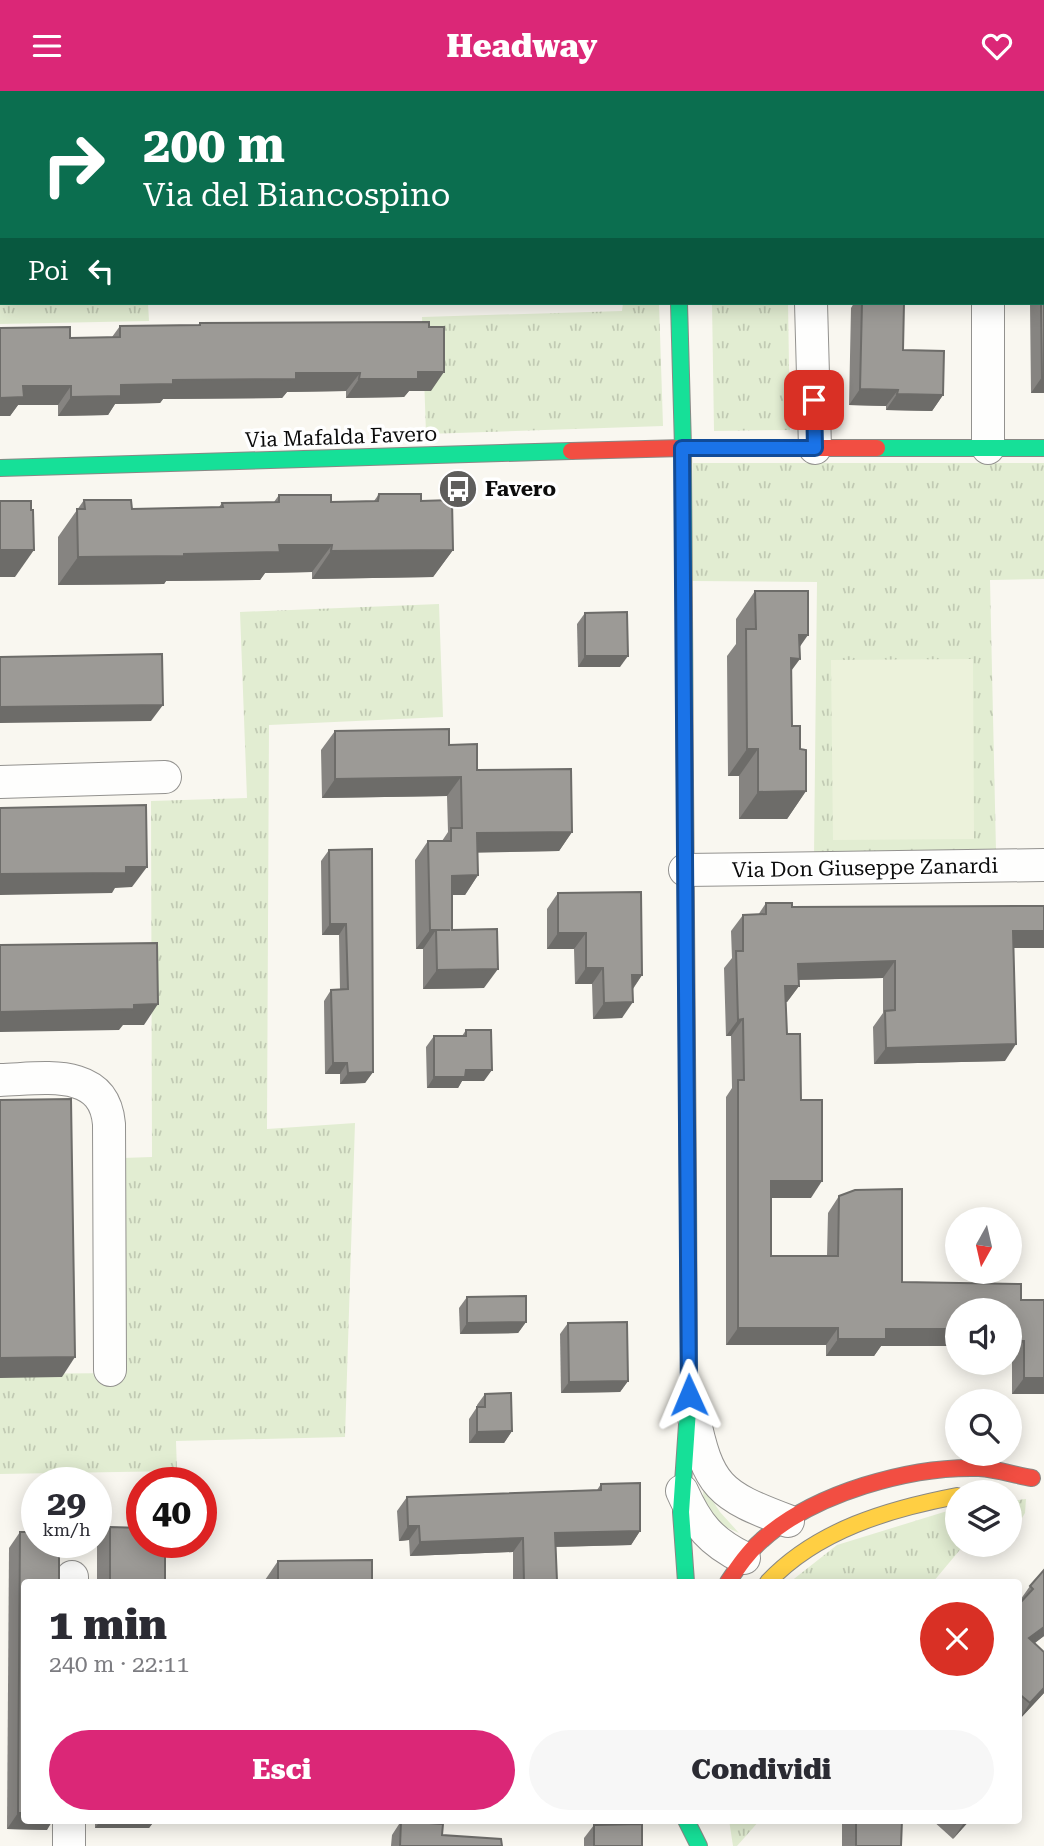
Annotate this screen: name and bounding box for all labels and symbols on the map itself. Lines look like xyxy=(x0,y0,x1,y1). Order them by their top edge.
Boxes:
pin xyxy=(784,370,844,430)
street label: Via Mafalda Favero xyxy=(245,422,437,452)
bus stop icon: Favero xyxy=(437,468,479,510)
place label: Favero xyxy=(485,477,556,501)
street label: Via Don Giuseppe Zanardi xyxy=(732,854,999,882)
north arrow xyxy=(945,1207,1022,1285)
position arrow xyxy=(652,1358,726,1432)
speed limit sign: 40 xyxy=(126,1467,217,1558)

